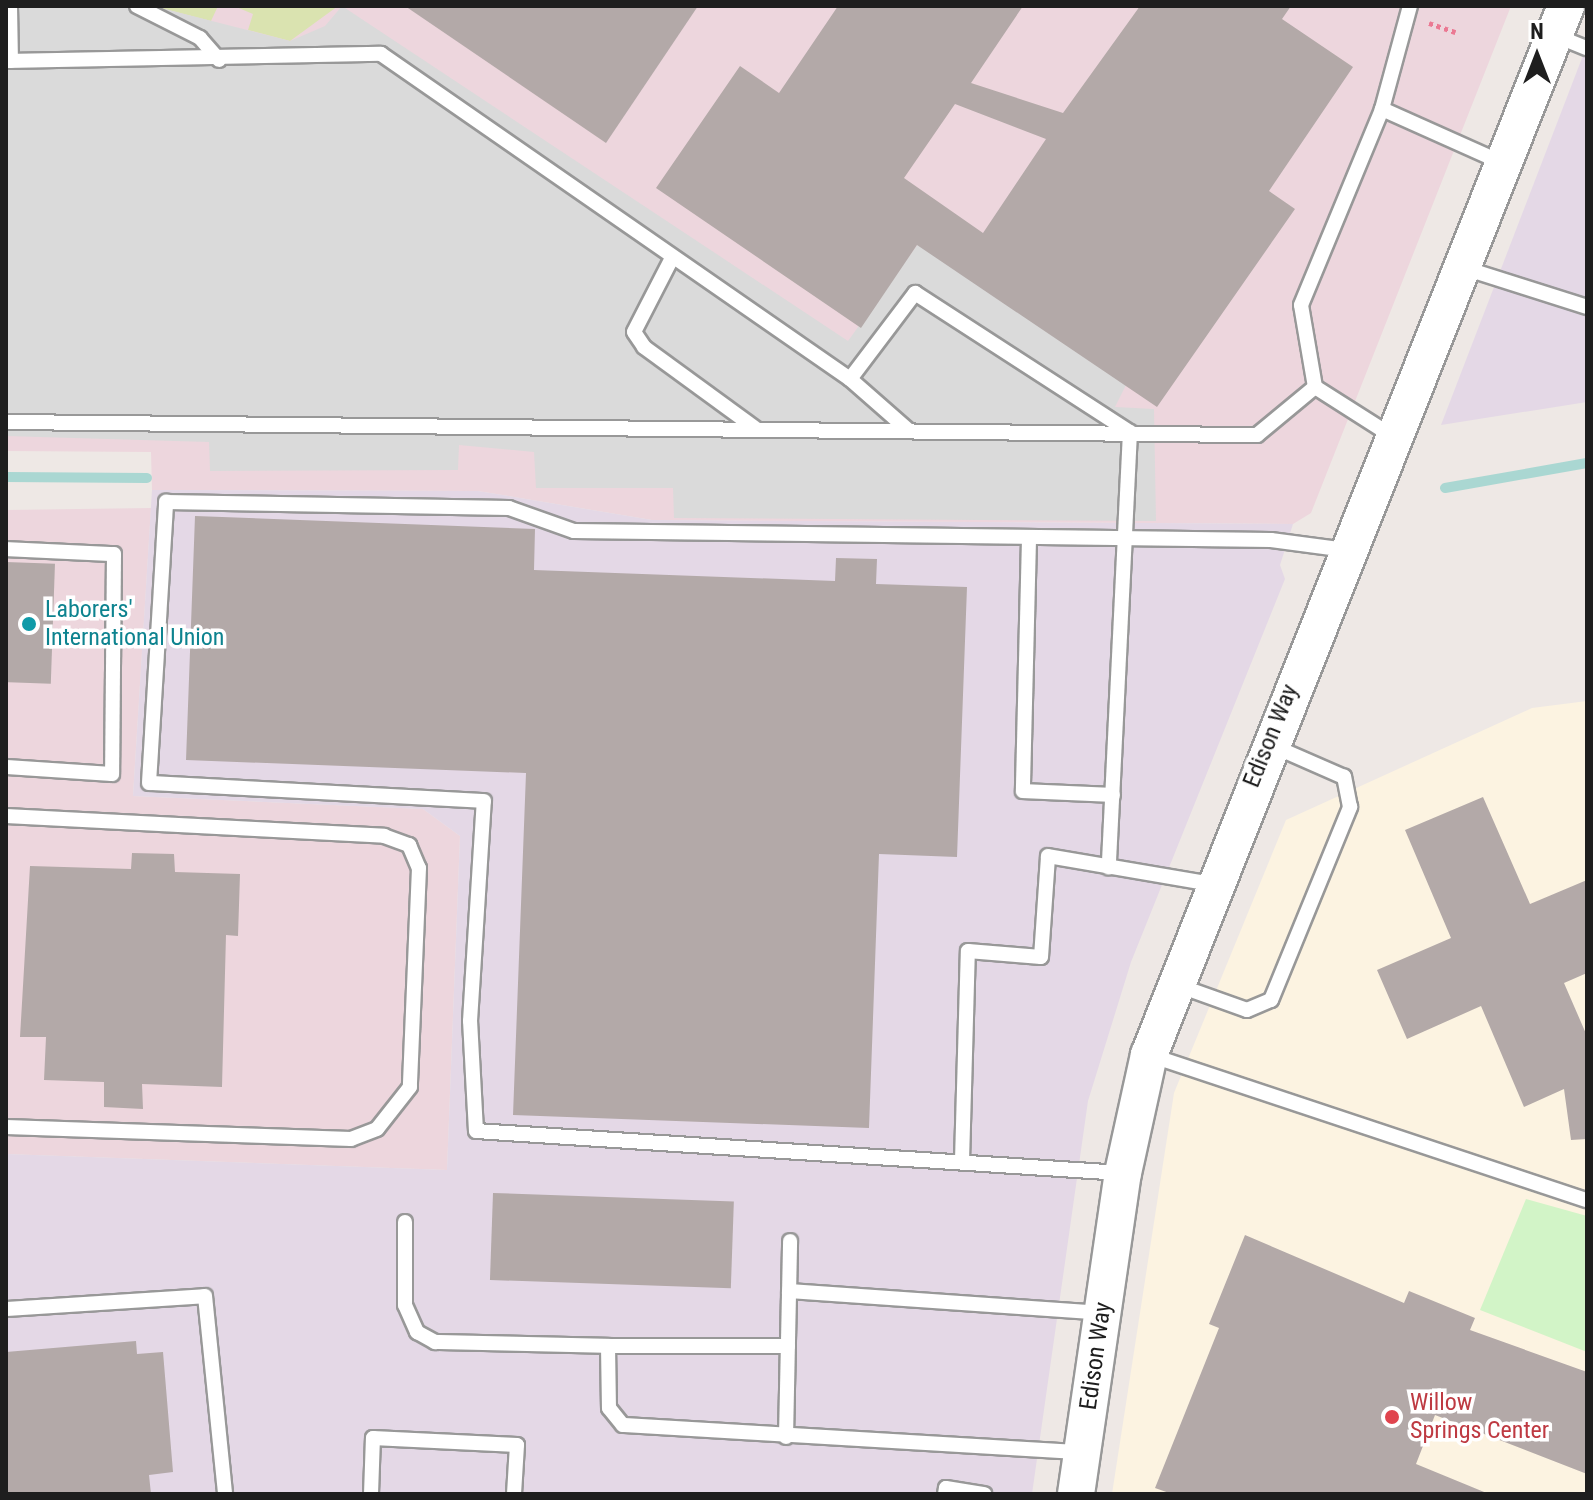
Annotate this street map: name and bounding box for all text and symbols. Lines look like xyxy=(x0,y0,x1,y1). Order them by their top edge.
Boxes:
north arrow xyxy=(1497,16,1577,96)
text: N xyxy=(1530,19,1544,44)
place label: Laborers' International Union xyxy=(45,596,224,652)
marker: Laborers' International Union xyxy=(20,615,38,633)
street label: Edison Way xyxy=(1237,680,1305,792)
street label: Edison Way xyxy=(1074,1300,1118,1412)
place label: Willow Springs Center xyxy=(1410,1389,1549,1445)
marker: Willow Springs Center xyxy=(1381,1406,1403,1428)

